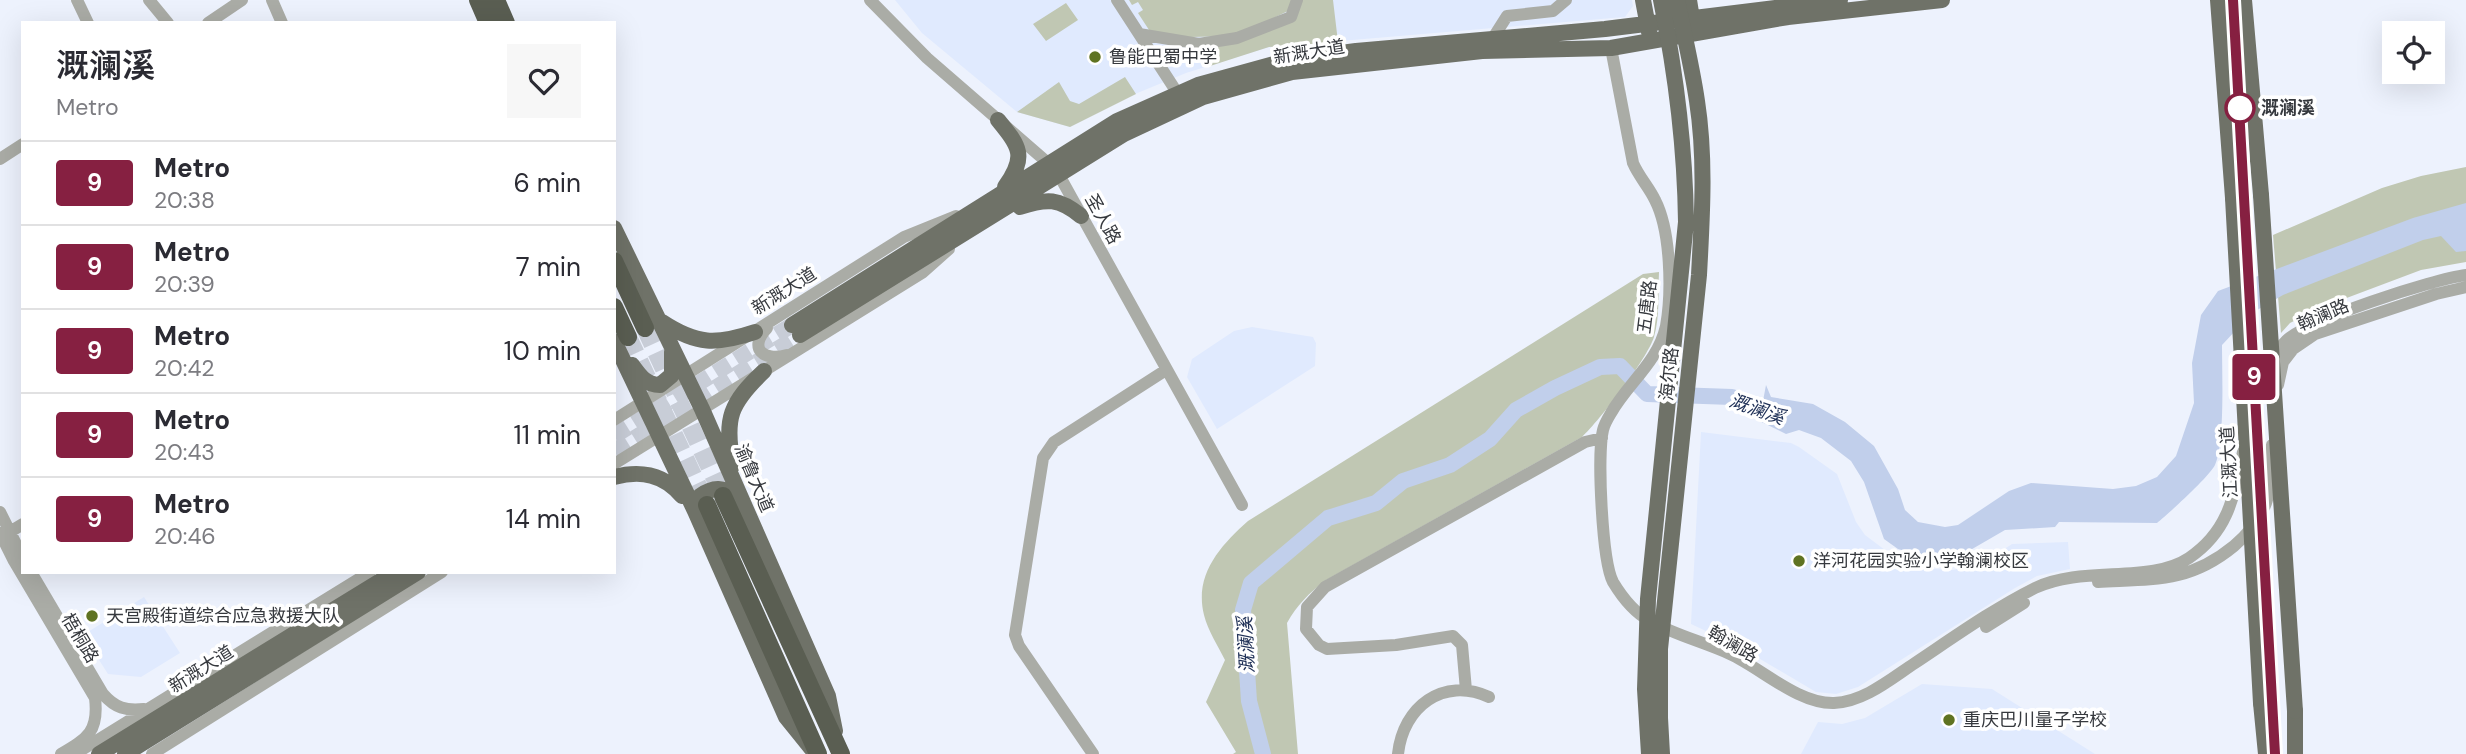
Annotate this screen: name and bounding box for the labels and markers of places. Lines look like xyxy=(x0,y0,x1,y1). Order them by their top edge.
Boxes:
place label: 鲁能巴蜀中学 xyxy=(1109,45,1217,69)
marker: 鲁能巴蜀中学 xyxy=(1087,49,1103,65)
marker: 溉澜溪 xyxy=(2225,93,2255,123)
place label: 溉澜溪 xyxy=(2261,96,2315,120)
place label: 洋河花园实验小学翰澜校区 xyxy=(1813,549,2029,573)
marker: 洋河花园实验小学翰澜校区 xyxy=(1791,553,1807,569)
place label: 天宫殿街道综合应急救援大队 xyxy=(106,604,340,628)
marker: 天宫殿街道综合应急救援大队 xyxy=(84,608,100,624)
place label: 重庆巴川量子学校 xyxy=(1963,708,2107,732)
marker: 重庆巴川量子学校 xyxy=(1941,712,1957,728)

